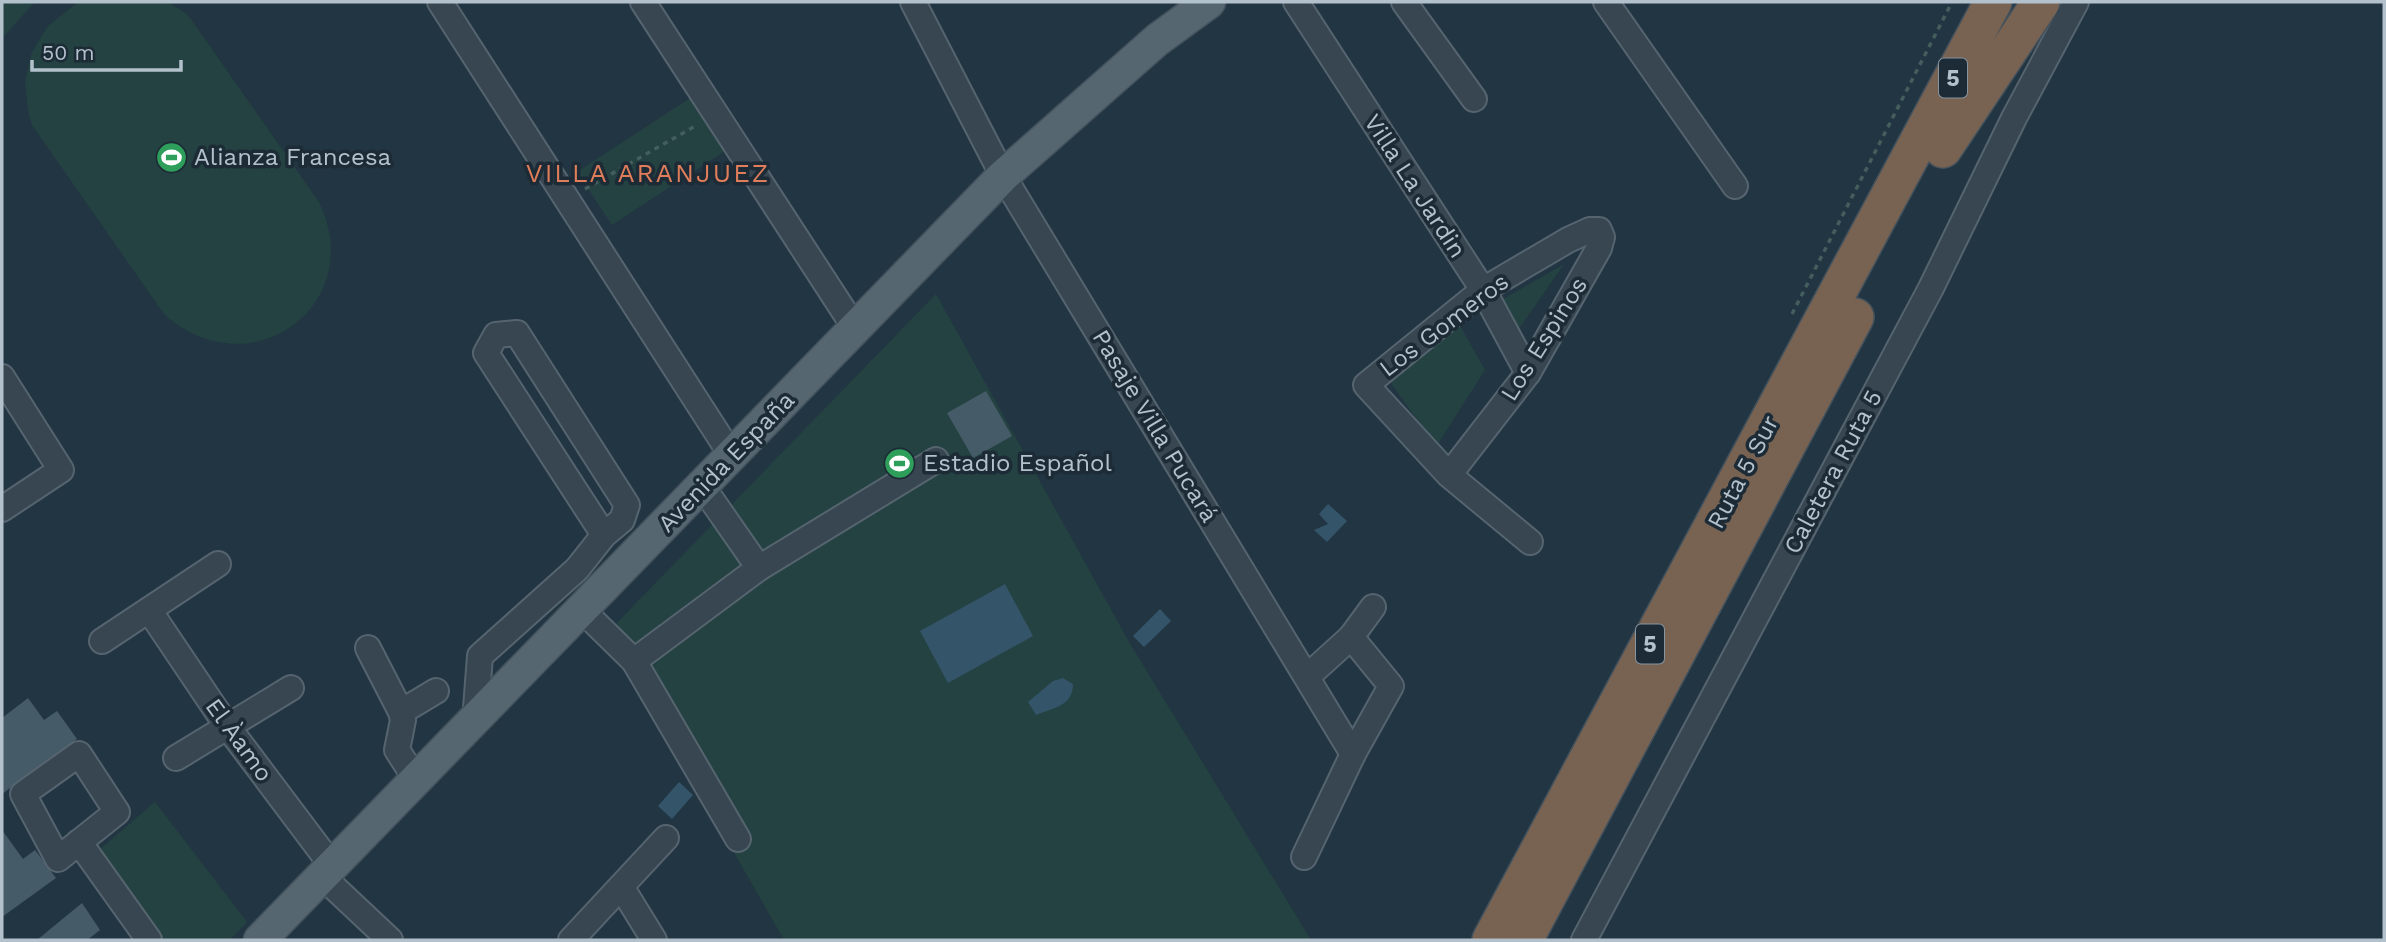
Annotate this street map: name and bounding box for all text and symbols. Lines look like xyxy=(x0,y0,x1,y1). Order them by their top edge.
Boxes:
scale bar xyxy=(32,28,180,72)
text: 50 m xyxy=(42,40,94,65)
road number: 5 xyxy=(1939,58,1967,97)
street label: Villa La Jardin xyxy=(1358,109,1472,263)
sports icon: Alianza Francesa xyxy=(154,140,188,174)
place label: Alianza Francesa xyxy=(194,143,391,171)
district label: VILLA ARANJUEZ xyxy=(526,158,770,188)
street label: Los Gomeros xyxy=(1374,267,1514,383)
street label: Los Espinos xyxy=(1495,272,1593,406)
street label: Pasaje Villa Pucará xyxy=(1086,325,1224,527)
street label: Caletera Ruta 5 xyxy=(1778,385,1888,559)
street label: Avenida España xyxy=(652,386,800,538)
street label: Ruta 5 Sur xyxy=(1702,411,1785,533)
sports icon: Estadio Español xyxy=(883,446,917,480)
place label: Estadio Español xyxy=(923,449,1112,477)
road number: 5 xyxy=(1636,624,1664,664)
street label: El Àamo xyxy=(200,693,278,787)

